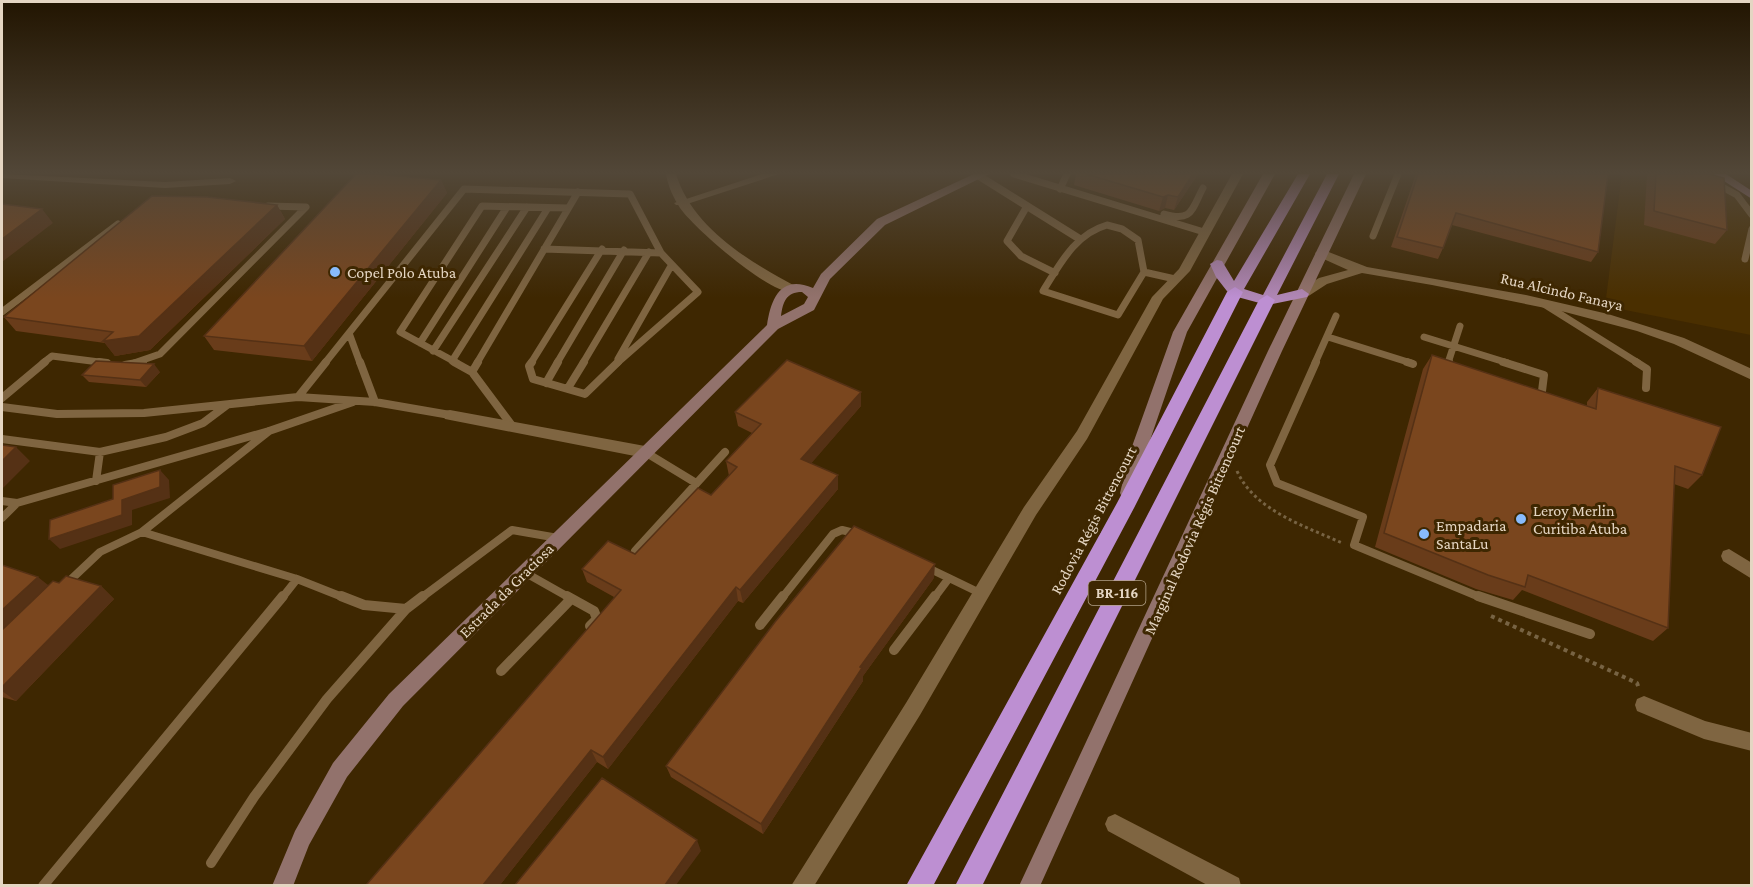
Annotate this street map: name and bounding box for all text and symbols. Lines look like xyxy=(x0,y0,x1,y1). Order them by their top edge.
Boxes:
place label: Copel Polo Atuba xyxy=(347,264,457,282)
marker: Copel Polo Atuba xyxy=(328,265,342,279)
street label: Rua Alcindo Fanaya xyxy=(1499,269,1625,315)
street label: Marginal Rodovia Régis Bittencourt xyxy=(1141,423,1249,637)
street label: Rodovia Régis Bittencourt xyxy=(1047,443,1141,597)
place label: Leroy Merlin Curitiba Atuba xyxy=(1533,502,1628,537)
marker: Leroy Merlin Curitiba Atuba xyxy=(1514,512,1528,526)
place label: Empadaria SantaLu xyxy=(1436,517,1507,552)
marker: Empadaria SantaLu xyxy=(1417,527,1431,541)
street label: Estrada da Graciosa xyxy=(456,539,557,641)
road number: BR-116 xyxy=(1088,581,1146,605)

